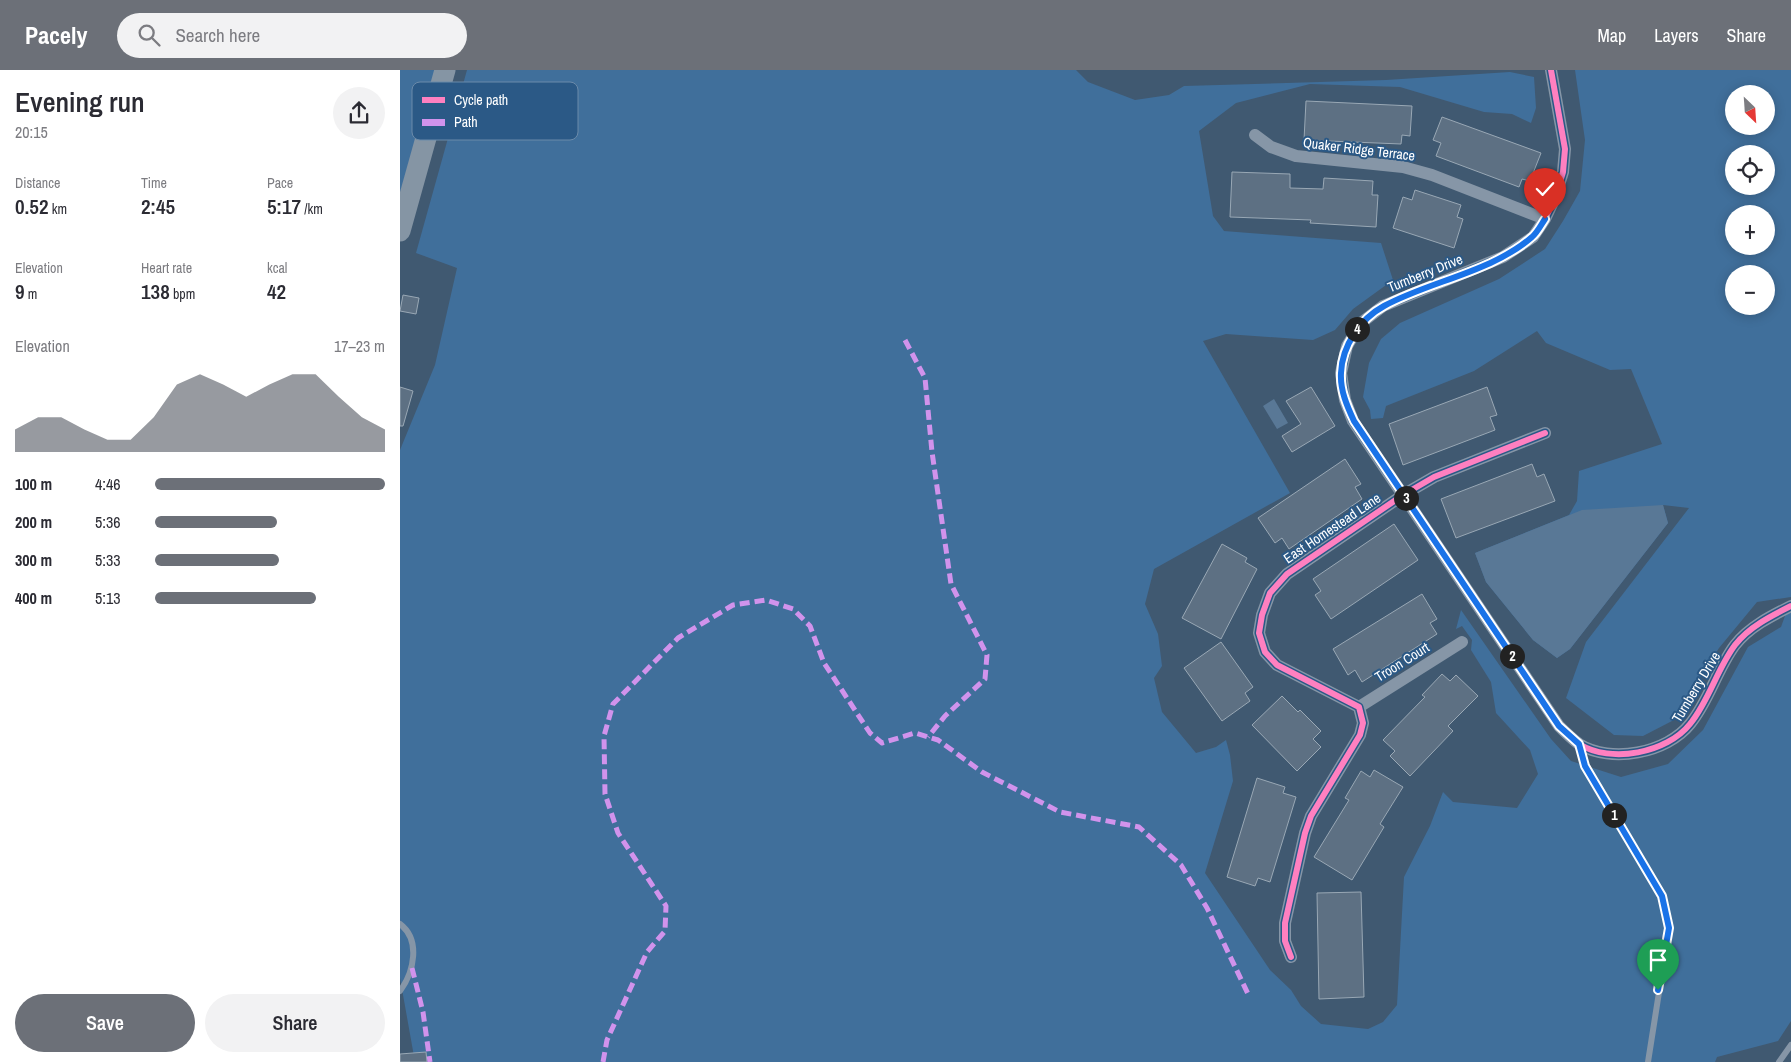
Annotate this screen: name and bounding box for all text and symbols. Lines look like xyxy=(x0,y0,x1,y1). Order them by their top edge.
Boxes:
search box xyxy=(117,13,467,58)
text: Pacely xyxy=(25,19,87,51)
icon: search xyxy=(135,21,163,49)
text: Search here xyxy=(175,22,260,48)
text: Map xyxy=(1598,23,1626,48)
text: Layers xyxy=(1654,23,1699,48)
text: Share xyxy=(1727,23,1766,48)
legend xyxy=(412,82,578,140)
text: Evening run xyxy=(15,83,145,121)
north arrow xyxy=(1725,85,1775,135)
map controls xyxy=(1725,85,1775,315)
button: share xyxy=(333,87,385,139)
text: Cycle path xyxy=(454,91,508,109)
text: Path xyxy=(454,113,478,131)
text: 20:15 xyxy=(15,121,48,143)
street label: Quaker Ridge Terrace xyxy=(1302,133,1416,165)
button: locate xyxy=(1725,145,1775,195)
pin xyxy=(1524,168,1566,219)
text: Distance xyxy=(15,174,60,192)
text: Time xyxy=(141,174,167,192)
text: Pace xyxy=(267,174,293,192)
icon: check xyxy=(1531,175,1559,203)
text: 0.52 xyxy=(15,192,49,221)
text: 2:45 xyxy=(141,192,175,221)
text: 5:17 xyxy=(267,192,301,221)
text: km xyxy=(49,200,67,218)
text: /km xyxy=(301,200,323,218)
button: + xyxy=(1725,205,1775,255)
street label: Turnberry Drive xyxy=(1385,250,1465,296)
text: Elevation xyxy=(15,259,63,277)
text: Heart rate xyxy=(141,259,192,277)
text: kcal xyxy=(267,259,287,277)
button: − xyxy=(1725,265,1775,315)
text: 9 xyxy=(15,277,25,306)
text: 138 xyxy=(141,277,170,306)
text: 42 xyxy=(267,277,286,306)
text: m xyxy=(25,285,37,303)
text: bpm xyxy=(170,285,195,303)
pin: 4 xyxy=(1344,316,1370,342)
text: 4 xyxy=(1354,320,1361,338)
text: Elevation xyxy=(15,335,70,357)
text: 17–23 m xyxy=(334,335,385,357)
text: 100 m xyxy=(15,473,52,495)
text: 4:46 xyxy=(95,473,121,495)
pin: 3 xyxy=(1394,486,1418,510)
street label: East Homestead Lane xyxy=(1280,489,1384,567)
text: 3 xyxy=(1403,489,1410,507)
text: 200 m xyxy=(15,511,52,533)
text: 5:36 xyxy=(95,511,121,533)
text: 300 m xyxy=(15,549,52,571)
text: 5:33 xyxy=(95,549,121,571)
text: 400 m xyxy=(15,587,52,609)
text: 5:13 xyxy=(95,587,121,609)
street label: Troon Court xyxy=(1371,638,1433,686)
pin: 2 xyxy=(1500,644,1524,668)
text: 2 xyxy=(1509,647,1516,665)
street label: Turnberry Drive xyxy=(1668,648,1724,726)
pin: 1 xyxy=(1602,802,1626,828)
text: 1 xyxy=(1611,806,1618,824)
pin xyxy=(1637,939,1679,990)
icon: arrive xyxy=(1644,946,1672,974)
button: Save xyxy=(15,994,195,1052)
button: Share xyxy=(205,994,385,1052)

